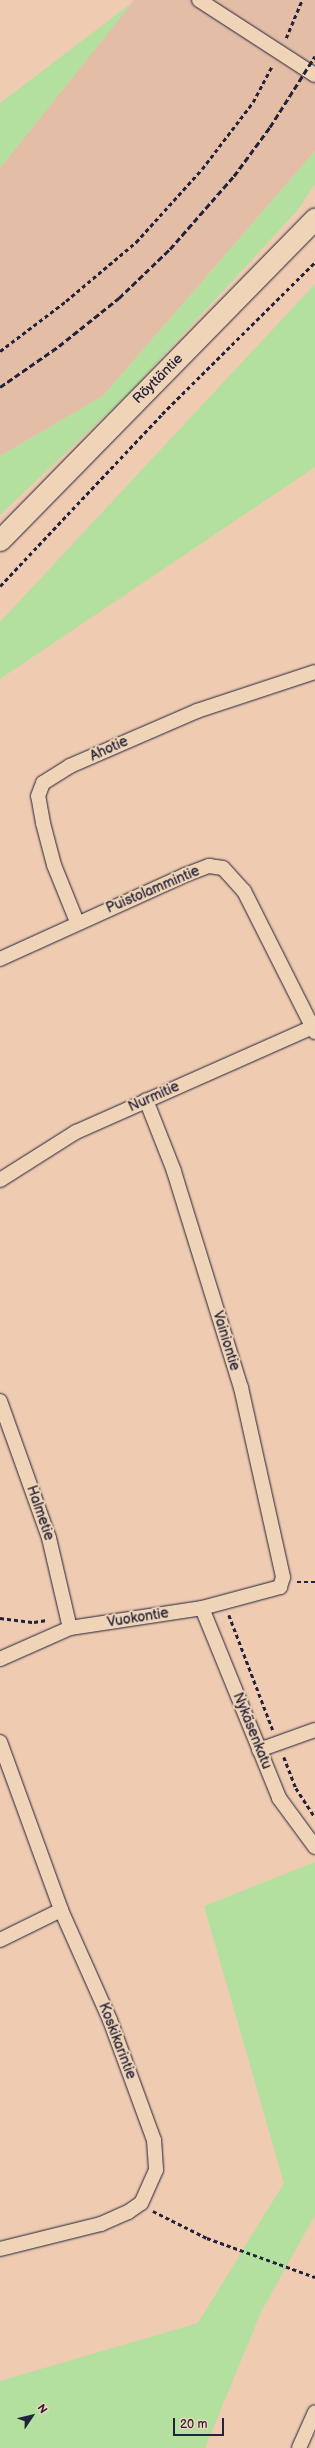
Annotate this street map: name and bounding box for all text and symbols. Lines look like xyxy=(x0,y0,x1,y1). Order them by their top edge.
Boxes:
street label: Röyttäntie xyxy=(129,350,187,408)
street label: Ahotie xyxy=(87,733,131,765)
street label: Puistolammintie xyxy=(104,863,202,917)
street label: Nurmitie xyxy=(126,1078,182,1116)
street label: Vainiontie xyxy=(209,1309,243,1373)
street label: Halmetie xyxy=(23,1483,57,1543)
street label: Vuokontie xyxy=(106,1605,170,1631)
street label: Nykäsenkatu xyxy=(229,1690,275,1772)
street label: Koskikarintie xyxy=(95,2000,139,2082)
north arrow xyxy=(12,2396,52,2436)
text: N xyxy=(35,2402,50,2416)
scale bar xyxy=(175,2410,226,2436)
text: 20 m xyxy=(180,2417,207,2432)

